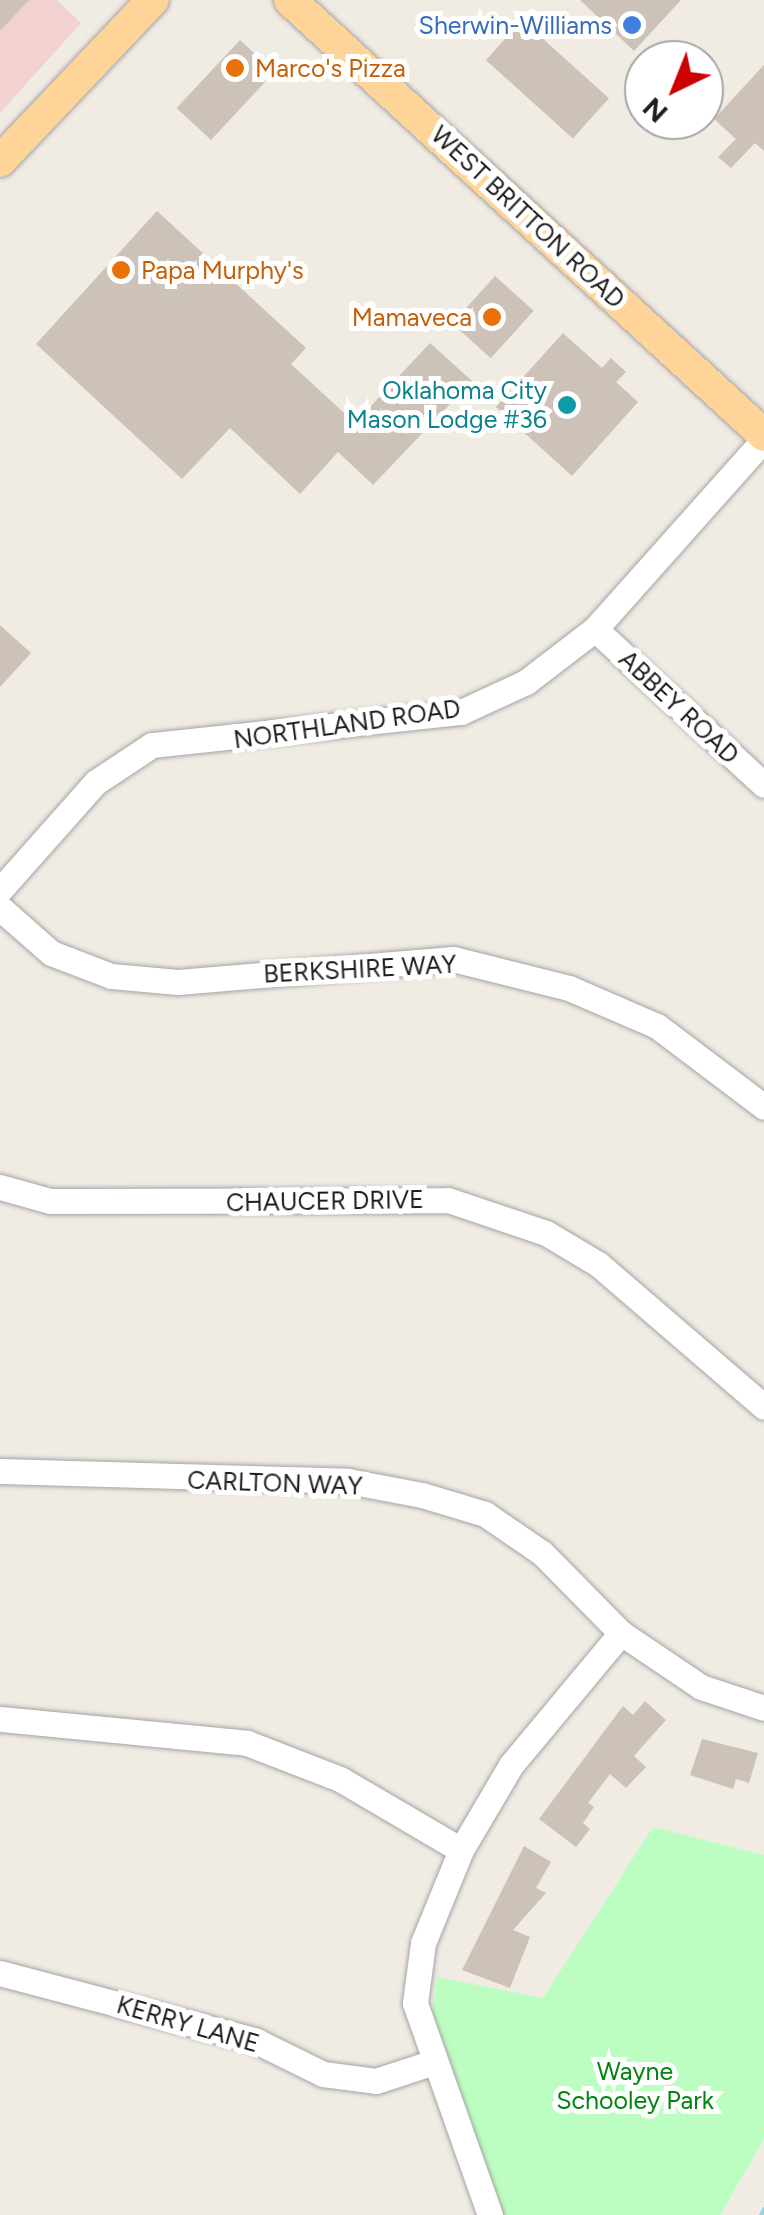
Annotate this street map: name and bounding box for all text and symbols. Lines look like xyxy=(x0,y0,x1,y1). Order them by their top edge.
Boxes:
place label: Sherwin-Williams xyxy=(419,10,612,40)
marker: Sherwin-Williams xyxy=(621,14,643,36)
north arrow xyxy=(624,40,724,140)
place label: Marco's Pizza xyxy=(255,53,406,83)
marker: Marco's Pizza xyxy=(224,57,246,79)
text: N xyxy=(635,91,674,130)
street label: WEST BRITTON ROAD xyxy=(425,120,631,314)
place label: Papa Murphy's xyxy=(141,255,304,285)
marker: Papa Murphy's xyxy=(110,259,132,281)
place label: Mamaveca xyxy=(352,302,472,332)
marker: Mamaveca xyxy=(481,306,503,328)
place label: Oklahoma City Mason Lodge #36 xyxy=(347,376,547,435)
marker: Oklahoma City Mason Lodge #36 xyxy=(556,394,578,416)
street label: ABBEY ROAD xyxy=(613,644,745,770)
street label: NORTHLAND ROAD xyxy=(232,693,462,755)
street label: BERKSHIRE WAY xyxy=(263,949,457,989)
street label: CHAUCER DRIVE xyxy=(226,1184,424,1218)
street label: CARLTON WAY xyxy=(187,1465,363,1501)
street label: KERRY LANE xyxy=(113,1989,263,2059)
park label: Wayne Schooley Park xyxy=(556,2057,714,2116)

